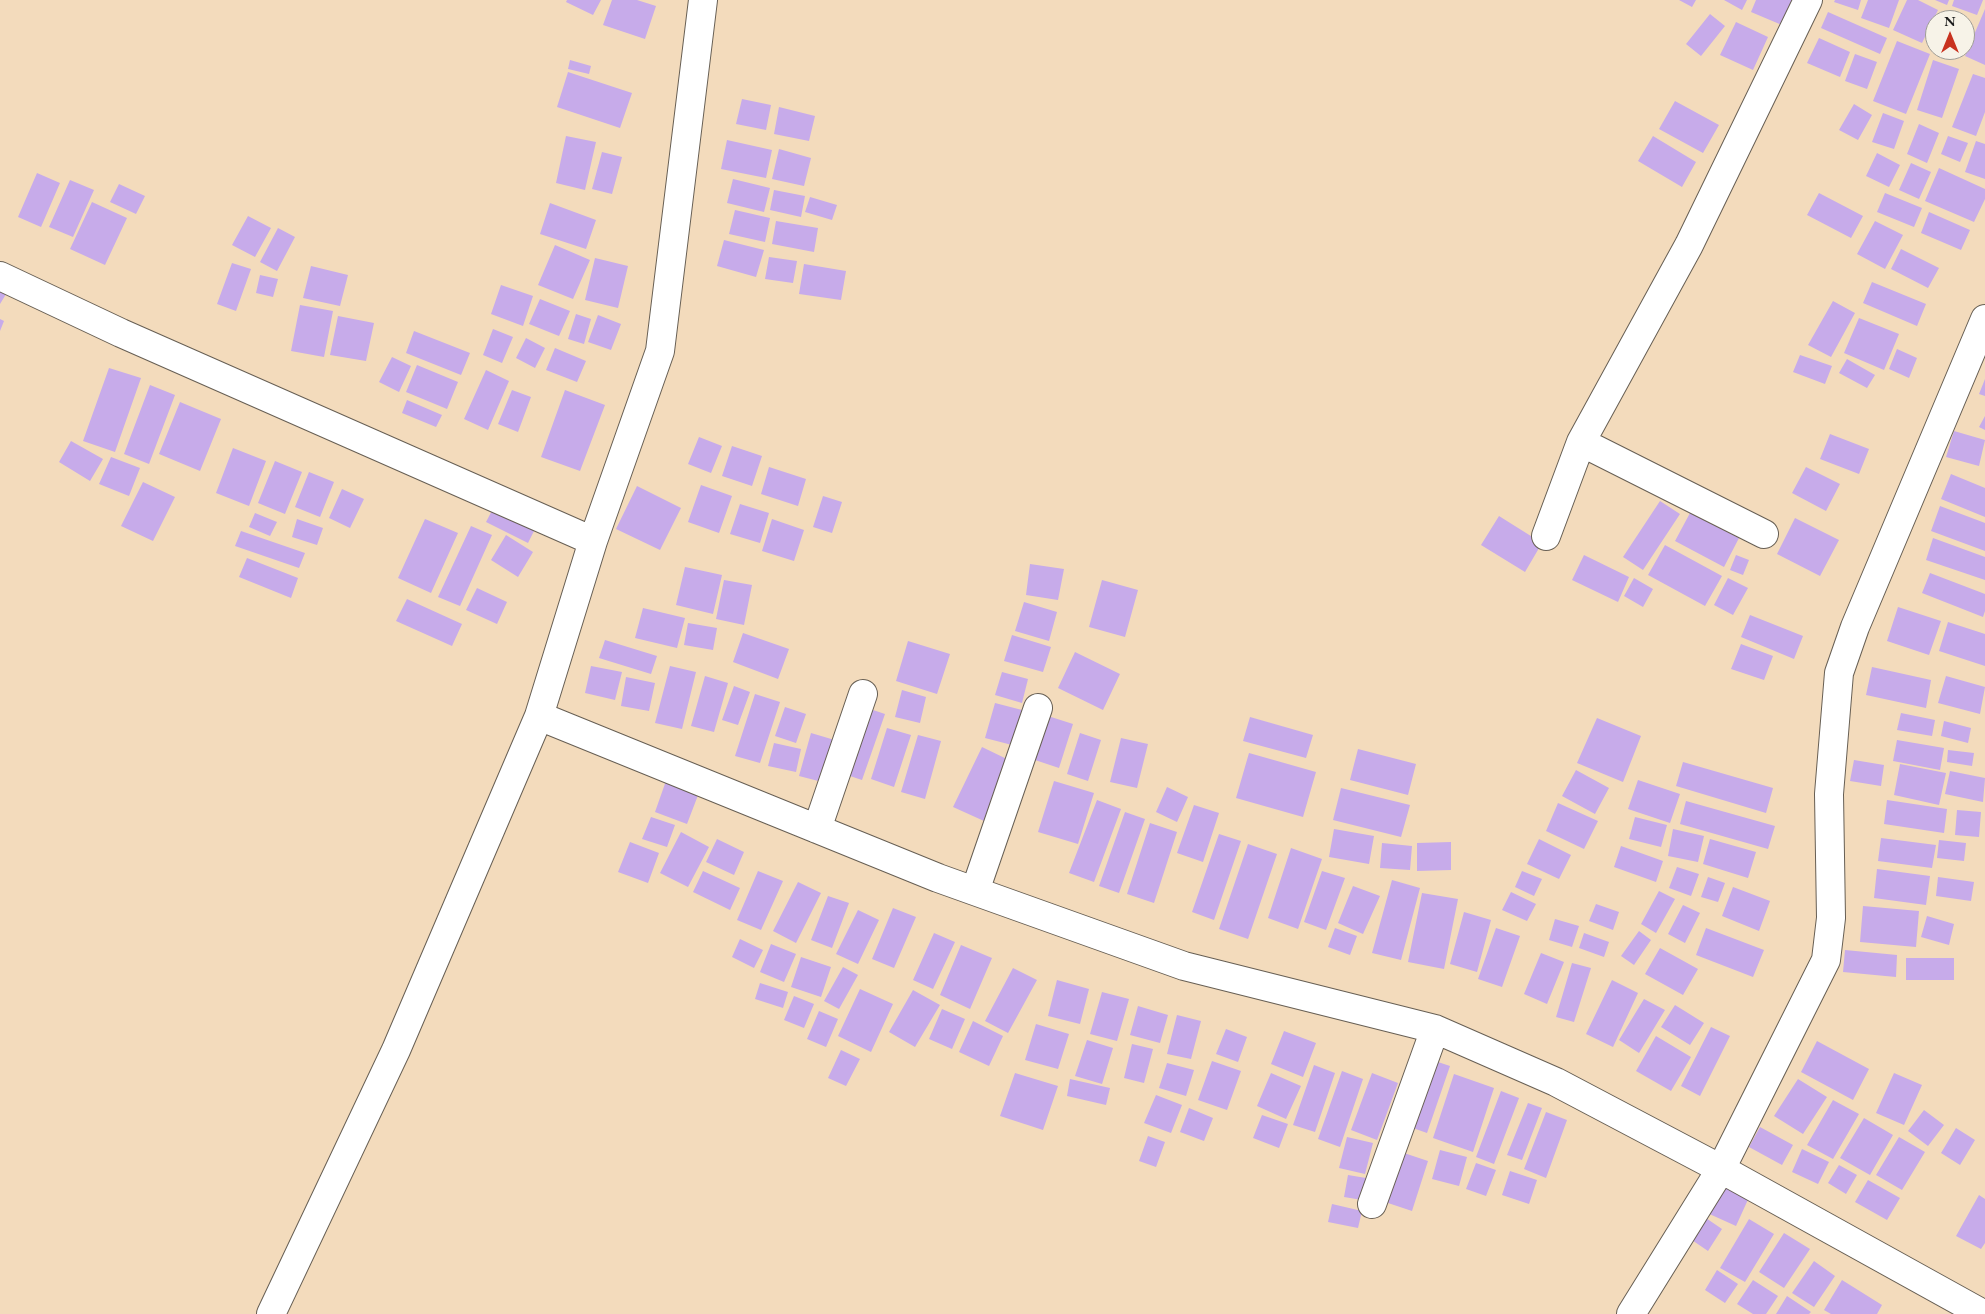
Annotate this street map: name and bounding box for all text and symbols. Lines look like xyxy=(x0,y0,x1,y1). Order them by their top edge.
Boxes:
north arrow xyxy=(1925,10,1975,60)
text: N xyxy=(1944,12,1956,30)

